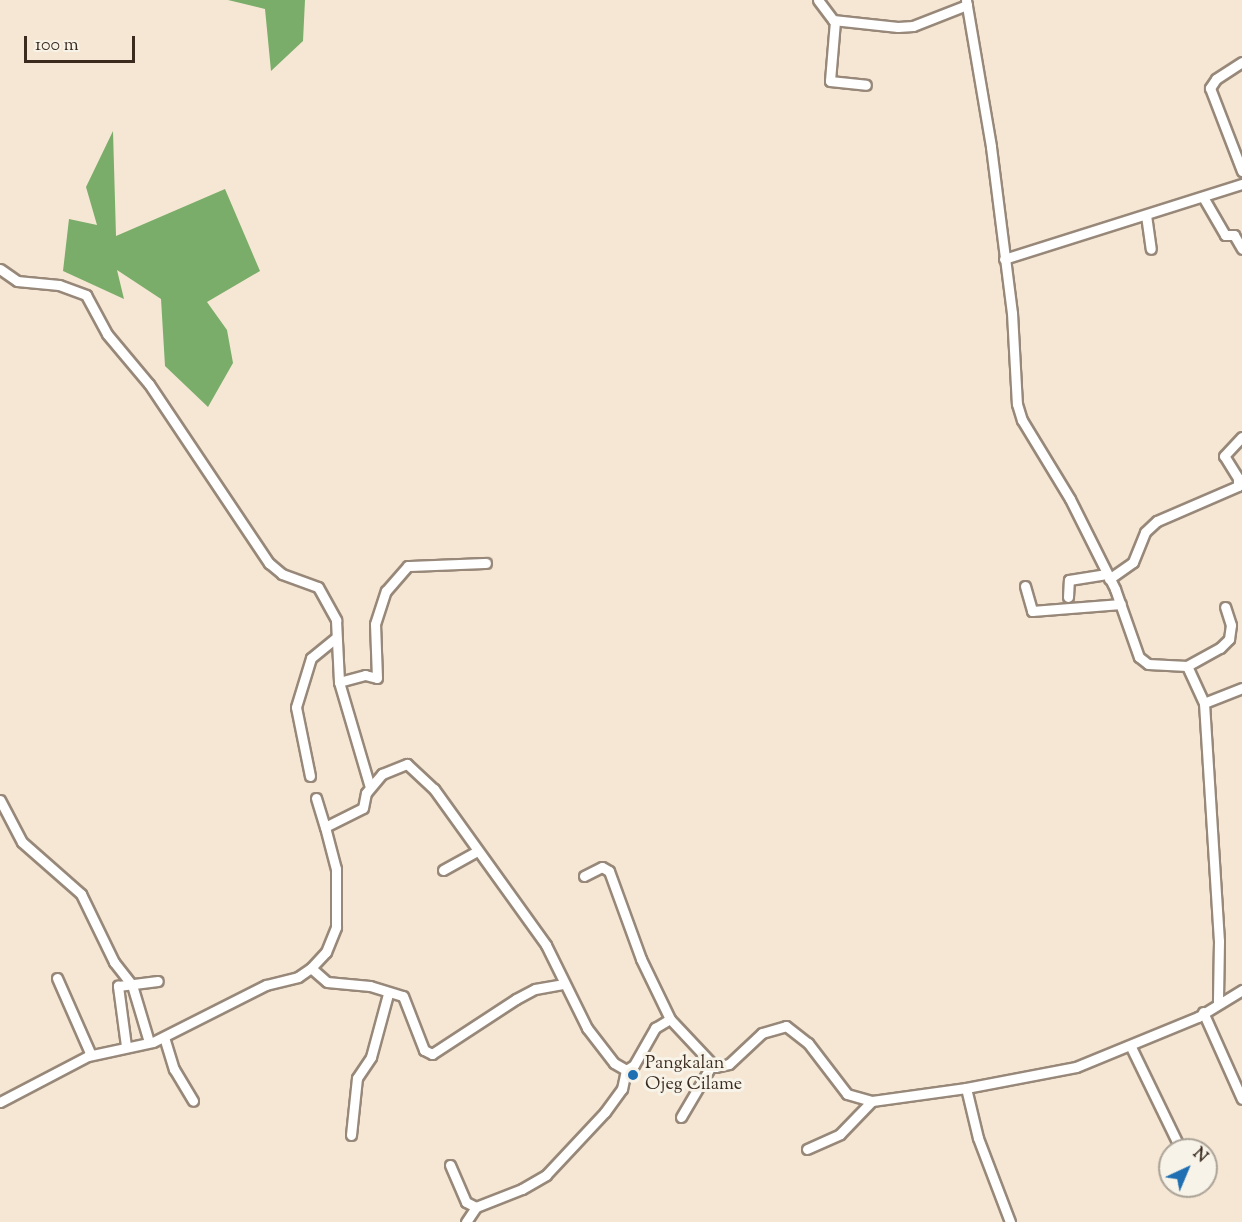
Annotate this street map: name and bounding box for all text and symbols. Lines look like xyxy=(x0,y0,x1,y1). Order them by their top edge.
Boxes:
scale bar xyxy=(27,24,138,62)
text: 100 m xyxy=(35,33,79,59)
place label: Pangkalan Ojeg Cilame xyxy=(645,1054,742,1096)
marker: Pangkalan Ojeg Cilame xyxy=(626,1068,640,1082)
north arrow xyxy=(1158,1138,1218,1198)
text: N xyxy=(1187,1143,1212,1169)

